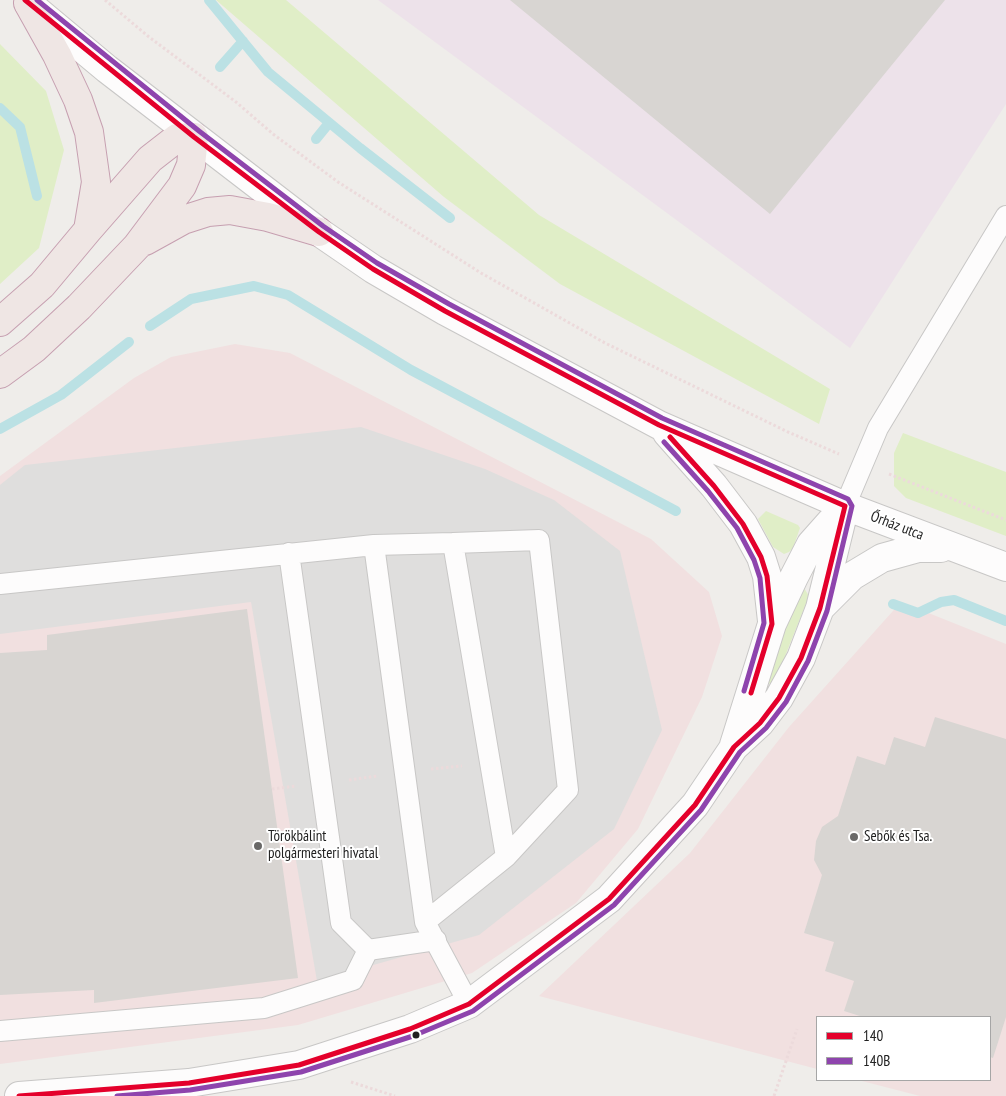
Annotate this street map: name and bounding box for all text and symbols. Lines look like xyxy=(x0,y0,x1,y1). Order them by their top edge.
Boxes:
street label: Őrház utca xyxy=(868,508,926,544)
place label: Törökbálint polgármesteri hivatal xyxy=(268,828,378,863)
place label: Sebők és Tsa. xyxy=(864,828,932,846)
marker: Sebők és Tsa. xyxy=(848,831,860,843)
marker: Törökbálint polgármesteri hivatal xyxy=(252,840,264,852)
legend xyxy=(816,1016,991,1081)
text: 140 xyxy=(863,1026,883,1045)
unlabelled marker xyxy=(411,1030,421,1040)
text: 140B xyxy=(863,1051,890,1070)

